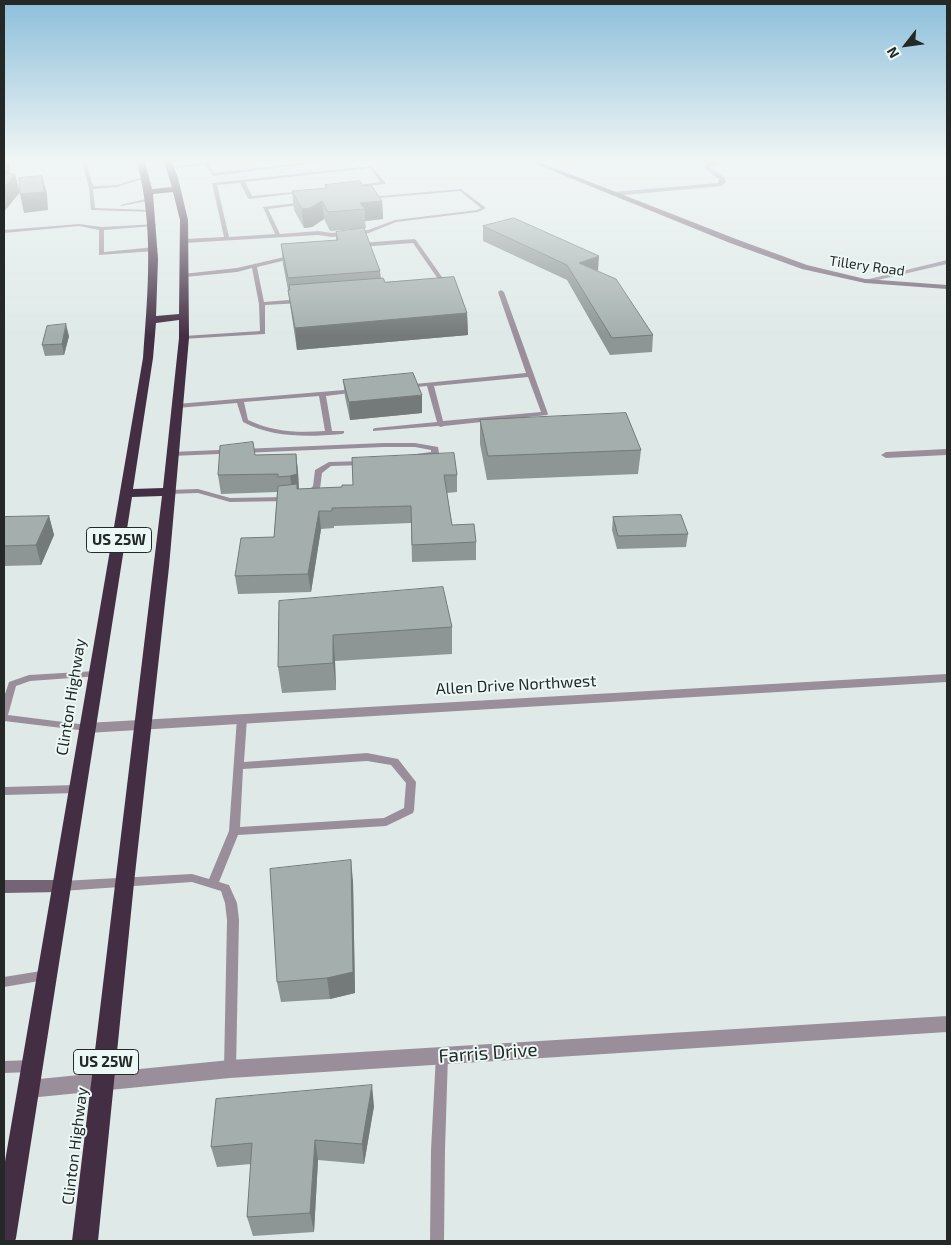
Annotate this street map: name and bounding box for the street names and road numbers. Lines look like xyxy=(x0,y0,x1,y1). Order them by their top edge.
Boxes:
street label: Tillery Road xyxy=(828,252,906,280)
road number: US 25W xyxy=(86,528,152,552)
street label: Clinton Highway xyxy=(52,637,90,757)
street label: Allen Drive Northwest xyxy=(435,671,597,699)
street label: Farris Drive xyxy=(438,1038,538,1068)
road number: US 25W xyxy=(74,1050,138,1074)
street label: Clinton Highway xyxy=(58,1086,92,1206)

